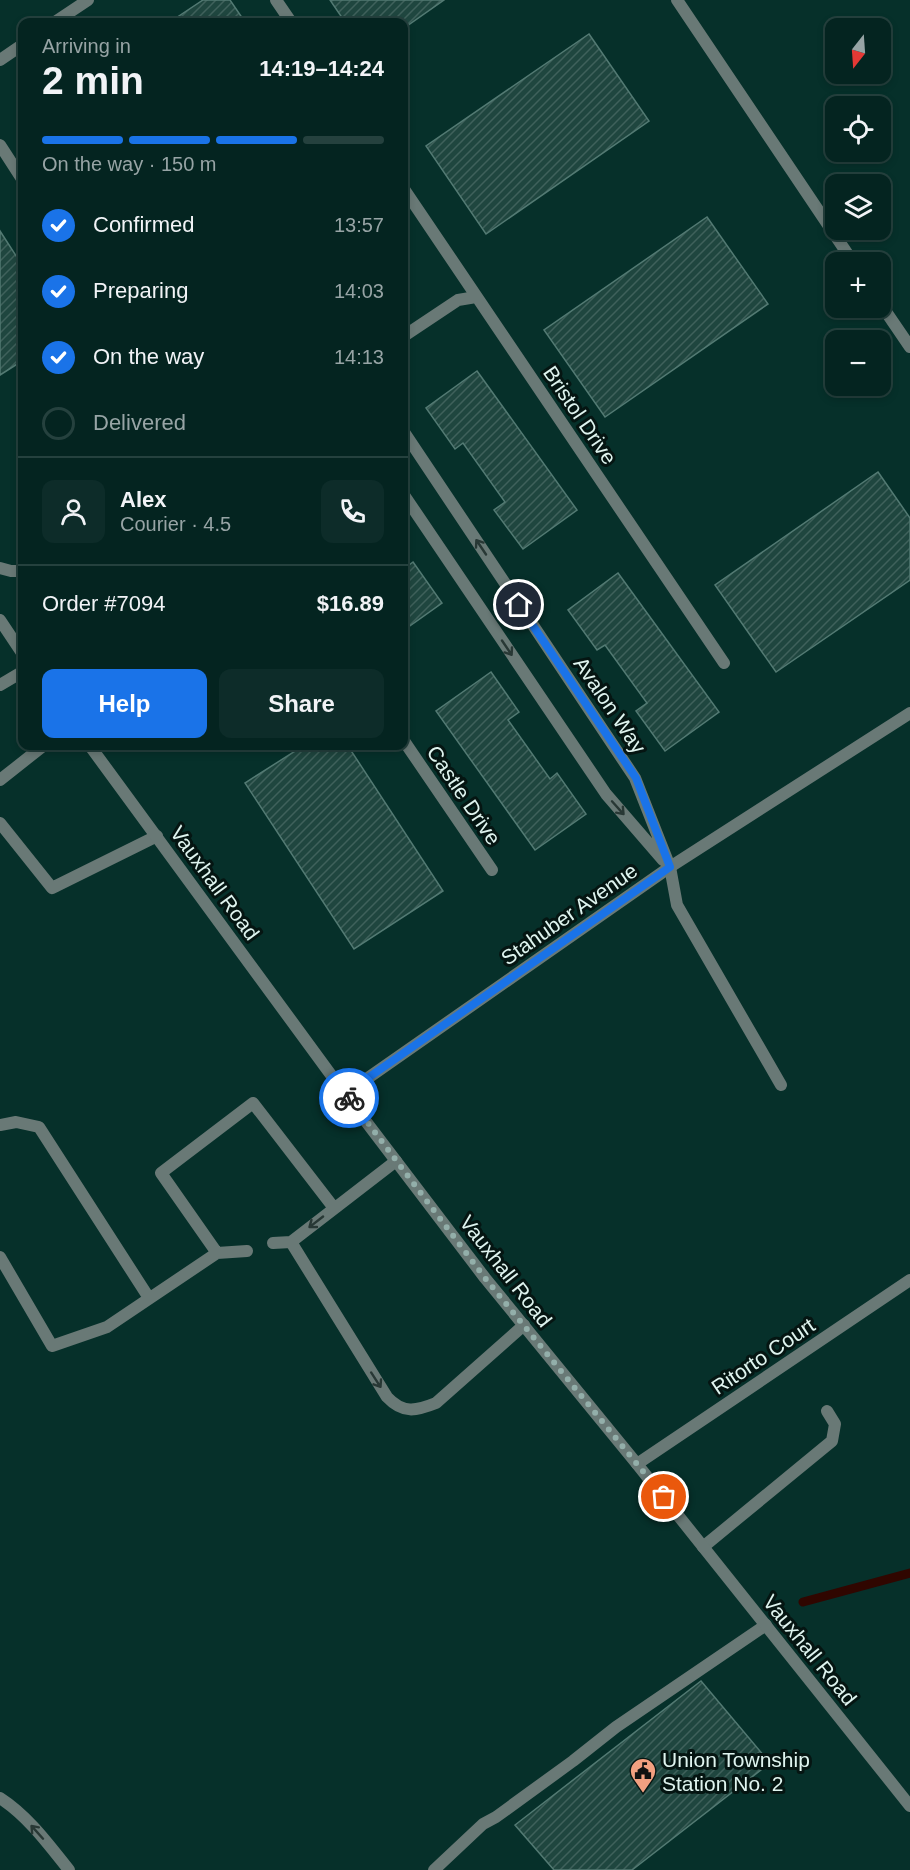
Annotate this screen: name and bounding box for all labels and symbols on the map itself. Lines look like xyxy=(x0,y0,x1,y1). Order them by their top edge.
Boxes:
north arrow xyxy=(825,18,891,84)
street label: Bristol Drive xyxy=(539,362,621,468)
one-way arrow xyxy=(475,540,487,556)
pin xyxy=(493,579,544,630)
one-way arrow xyxy=(501,640,513,656)
street label: Avalon Way xyxy=(569,653,651,758)
street label: Castle Drive xyxy=(422,741,506,849)
one-way arrow xyxy=(611,800,625,815)
street label: Vauxhall Road xyxy=(166,822,264,944)
street label: Stahuber Avenue xyxy=(497,858,641,970)
courier xyxy=(319,1068,379,1128)
street label: Vauxhall Road xyxy=(455,1211,557,1331)
one-way arrow xyxy=(309,1216,325,1229)
street label: Ritorto Court xyxy=(707,1313,819,1399)
one-way arrow xyxy=(370,1371,382,1388)
pin xyxy=(638,1471,689,1522)
street label: Vauxhall Road xyxy=(759,1590,861,1710)
place label: Union Township Station No. 2 xyxy=(662,1748,810,1795)
public building icon: Union Township Station No. 2 xyxy=(628,1756,658,1794)
one-way arrow xyxy=(30,1824,44,1839)

